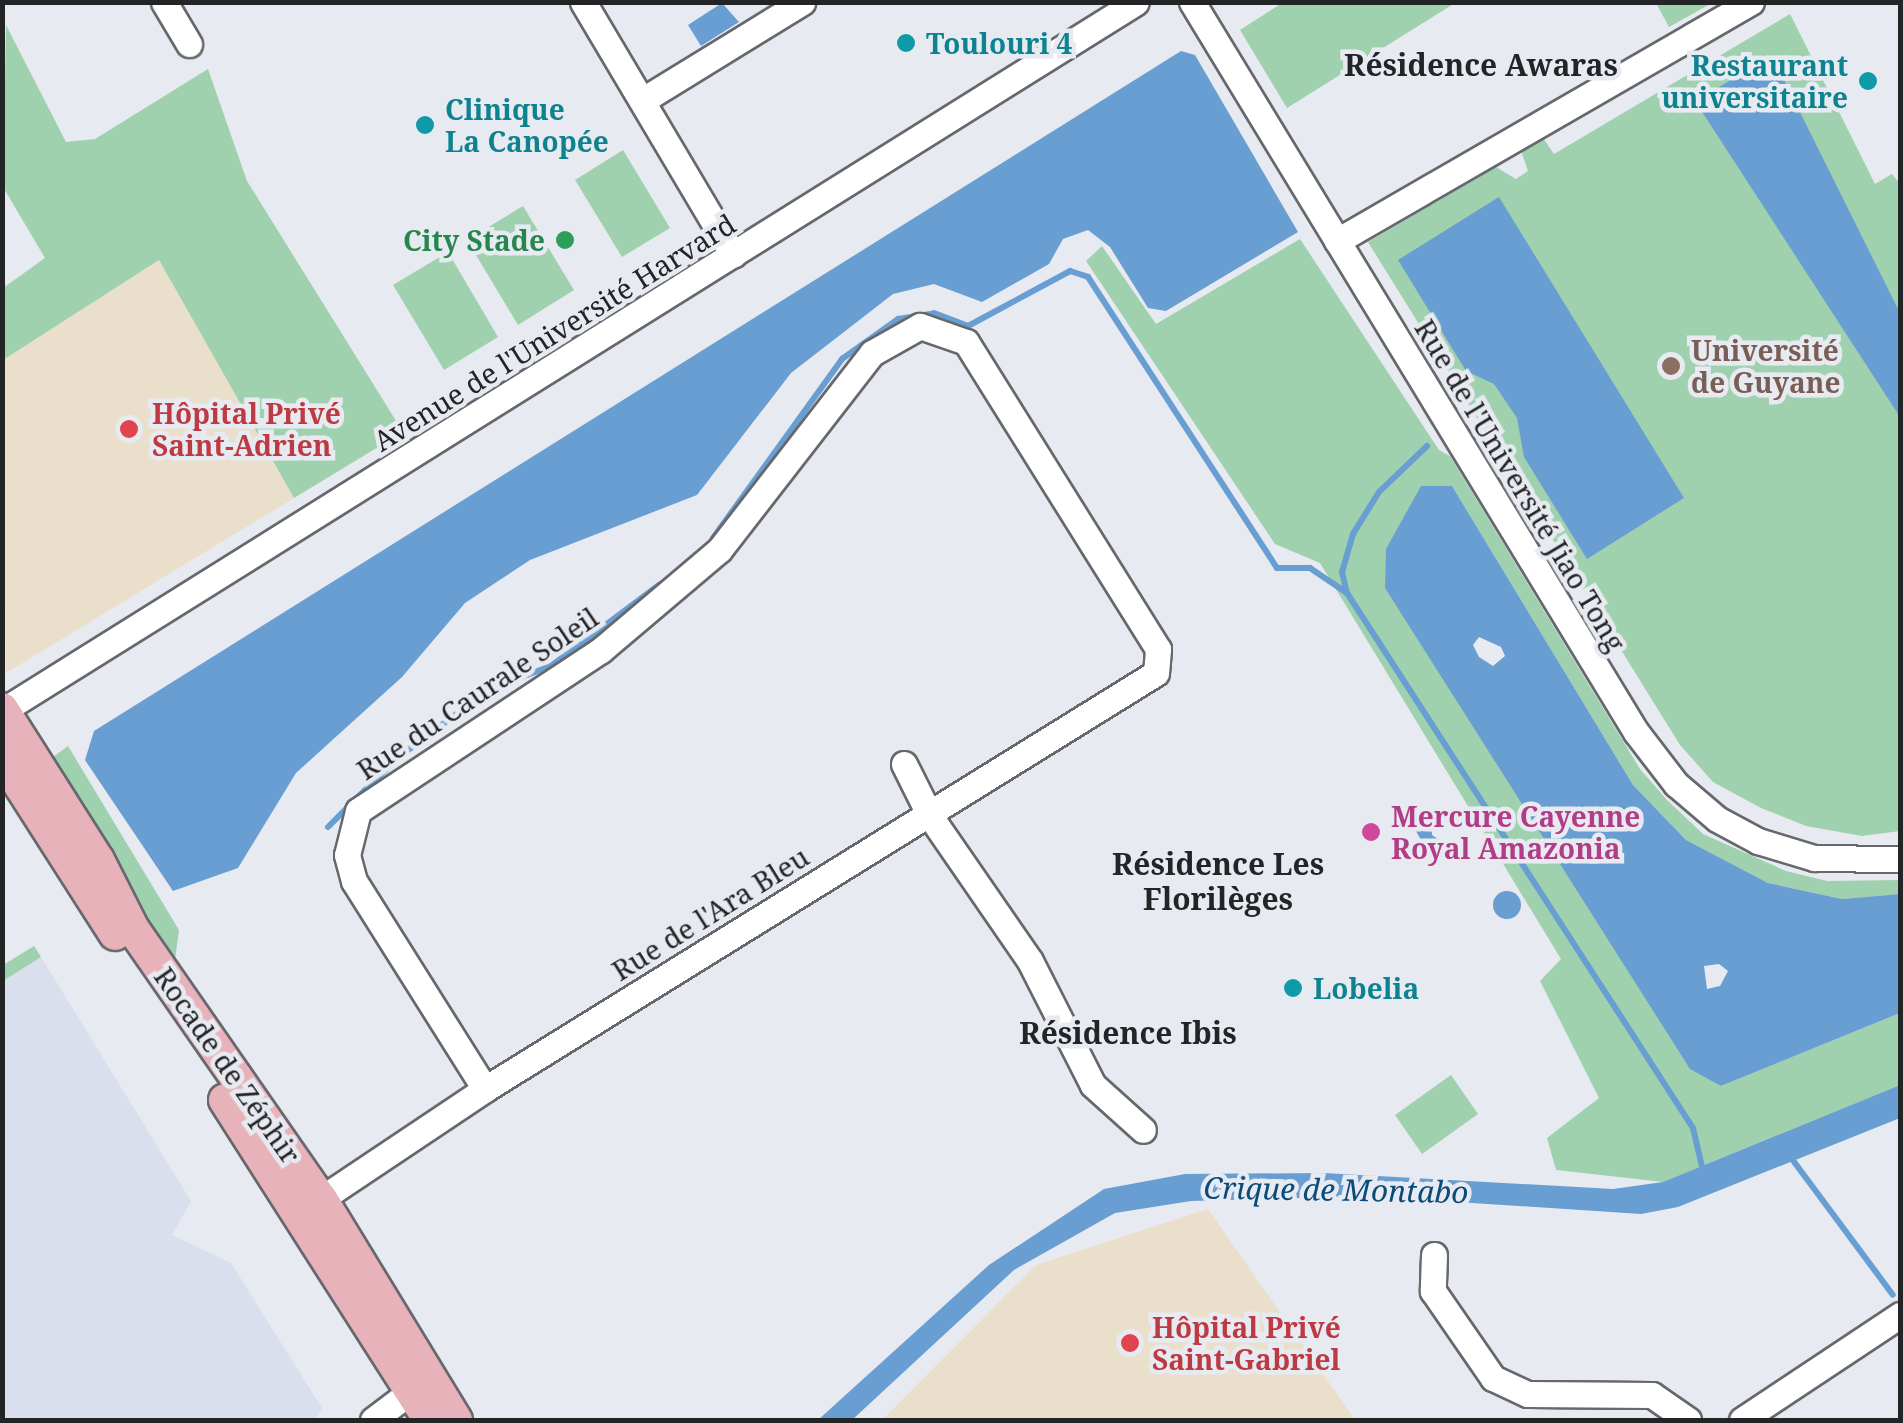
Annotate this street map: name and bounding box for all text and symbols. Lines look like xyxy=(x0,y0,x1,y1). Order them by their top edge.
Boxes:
place label: Toulouri 4 xyxy=(926,26,1072,60)
marker: Toulouri 4 xyxy=(895,32,917,54)
district label: Résidence Awaras xyxy=(1344,47,1618,83)
place label: Restaurant universitaire xyxy=(1661,48,1848,114)
marker: Restaurant universitaire xyxy=(1857,70,1879,92)
place label: Clinique La Canopée xyxy=(445,92,609,158)
marker: Clinique La Canopée xyxy=(414,114,436,136)
street label: Avenue de l'Université Harvard xyxy=(367,206,741,458)
place label: City Stade xyxy=(403,223,545,257)
marker: City Stade xyxy=(554,229,576,251)
street label: Rue de l'Université Jiao Tong xyxy=(1408,313,1634,657)
place label: Université de Guyane xyxy=(1691,333,1840,399)
marker: Université de Guyane xyxy=(1660,355,1682,377)
place label: Hôpital Privé Saint-Adrien xyxy=(152,396,341,462)
marker: Hôpital Privé Saint-Adrien xyxy=(116,416,142,442)
street label: Rue du Caurale Soleil xyxy=(350,600,604,786)
place label: Mercure Cayenne Royal Amazonia xyxy=(1391,799,1640,865)
marker: Mercure Cayenne Royal Amazonia xyxy=(1360,821,1382,843)
street label: Rue de l'Ara Bleu xyxy=(605,839,815,987)
district label: Résidence Les Florilèges xyxy=(1112,846,1324,916)
street label: Rocade de Zéphir xyxy=(148,960,308,1170)
place label: Lobelia xyxy=(1313,971,1419,1005)
marker: Lobelia xyxy=(1282,977,1304,999)
district label: Résidence Ibis xyxy=(1019,1015,1237,1051)
water label: Crique de Montabo xyxy=(1203,1170,1469,1210)
place label: Hôpital Privé Saint-Gabriel xyxy=(1152,1310,1341,1376)
marker: Hôpital Privé Saint-Gabriel xyxy=(1117,1330,1143,1356)

